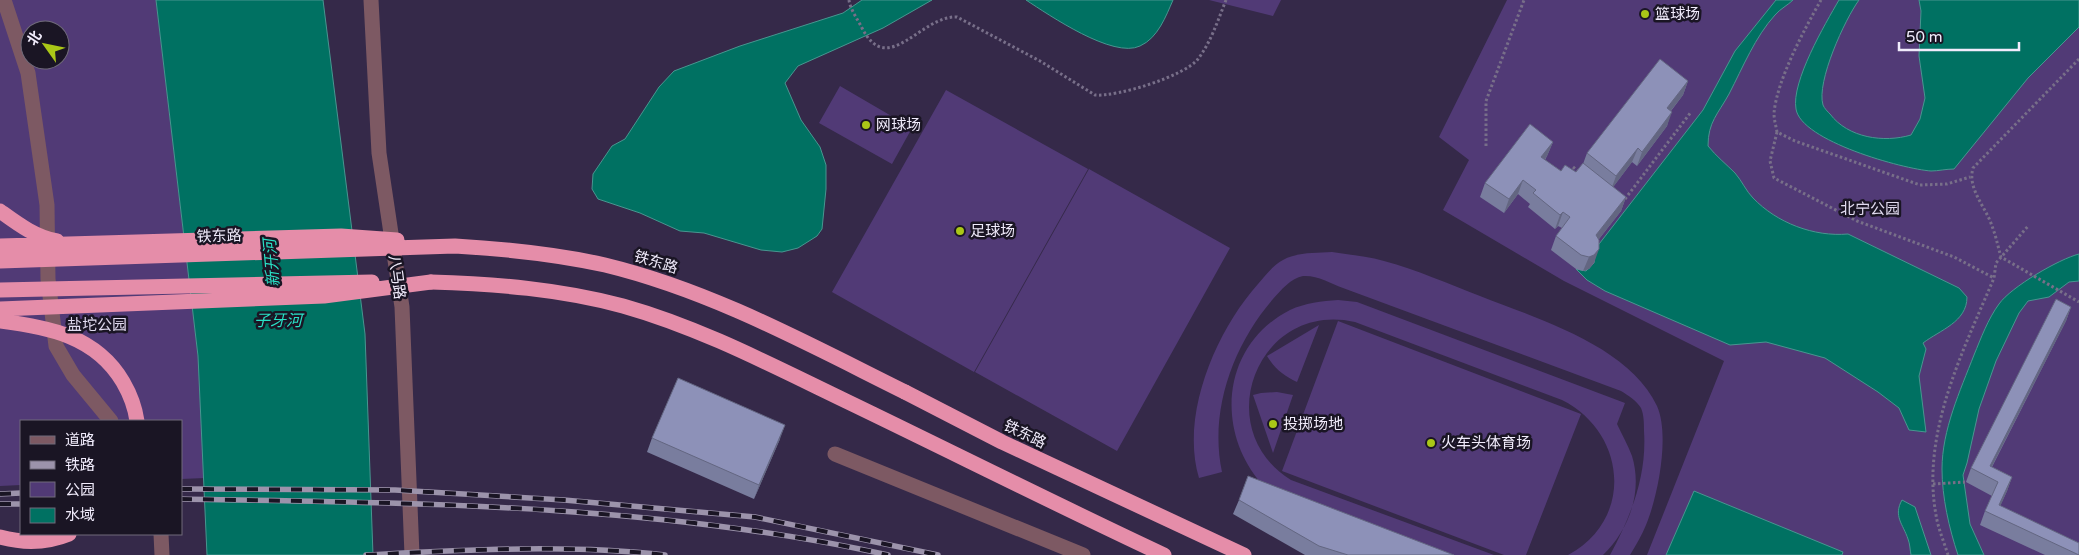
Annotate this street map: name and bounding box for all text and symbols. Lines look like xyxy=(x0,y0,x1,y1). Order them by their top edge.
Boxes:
place label: 篮球场 xyxy=(1655,5,1700,23)
marker: 篮球场 xyxy=(1639,8,1651,20)
north arrow xyxy=(20,20,70,70)
scale bar xyxy=(1899,20,2019,52)
text: 北 xyxy=(24,28,45,49)
text: 50 m xyxy=(1906,28,1943,46)
place label: 网球场 xyxy=(876,116,921,134)
marker: 网球场 xyxy=(860,119,872,131)
park label: 北宁公园 xyxy=(1840,200,1900,218)
place label: 足球场 xyxy=(970,222,1015,240)
marker: 足球场 xyxy=(954,225,966,237)
street label: 铁东路 xyxy=(196,226,242,246)
water label: 新开河 xyxy=(260,235,284,288)
street label: 铁东路 xyxy=(632,247,680,277)
street label: 八马路 xyxy=(385,253,409,301)
water label: 子牙河 xyxy=(254,311,305,331)
park label: 盐坨公园 xyxy=(67,316,127,334)
place label: 投掷场地 xyxy=(1283,415,1343,433)
street label: 铁东路 xyxy=(1001,416,1049,452)
marker: 投掷场地 xyxy=(1267,418,1279,430)
legend xyxy=(20,420,182,535)
text: 道路 xyxy=(65,431,95,449)
place label: 火车头体育场 xyxy=(1441,434,1531,452)
marker: 火车头体育场 xyxy=(1425,437,1437,449)
text: 铁路 xyxy=(65,456,95,474)
text: 公园 xyxy=(65,481,95,499)
text: 水域 xyxy=(65,506,95,524)

